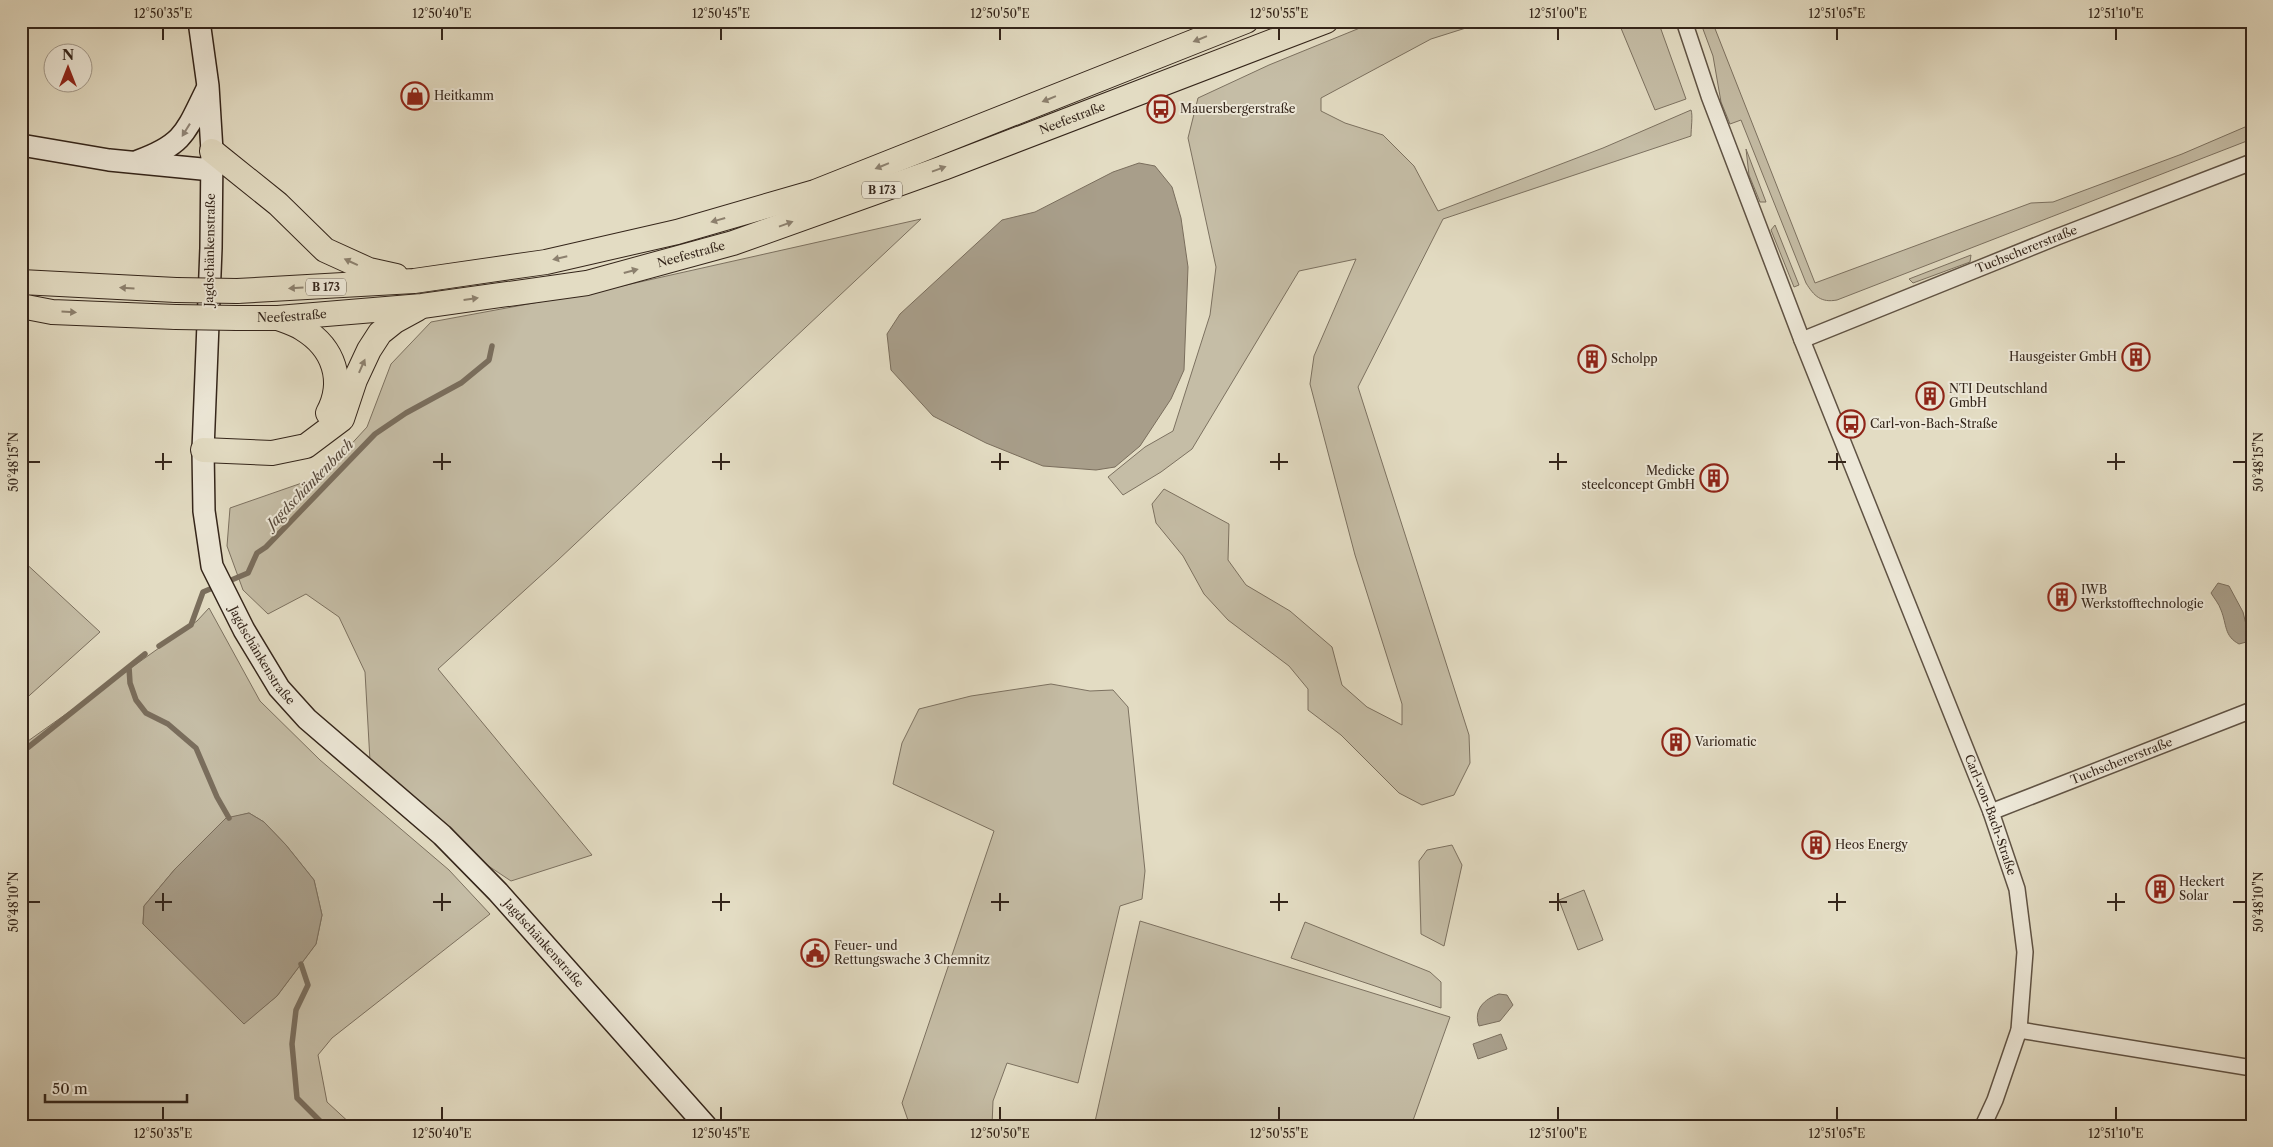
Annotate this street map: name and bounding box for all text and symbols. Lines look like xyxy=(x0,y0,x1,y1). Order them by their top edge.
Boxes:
text: 12°50'35"E xyxy=(134,6,192,21)
text: 12°50'40"E xyxy=(412,6,472,21)
text: 12°50'45"E xyxy=(692,6,750,21)
text: 12°50'50"E xyxy=(970,6,1030,21)
text: 12°50'55"E xyxy=(1250,6,1308,21)
text: 12°51'00"E xyxy=(1529,6,1587,21)
text: 12°51'05"E xyxy=(1809,6,1865,21)
text: 12°51'10"E xyxy=(2088,6,2144,21)
one-way arrow xyxy=(1193,36,1208,43)
north arrow xyxy=(42,42,92,92)
text: N xyxy=(62,46,74,64)
shop icon: Heitkamm xyxy=(400,81,430,111)
place label: Heitkamm xyxy=(434,88,494,103)
bus stop icon: Mauersbergerstraße xyxy=(1146,94,1176,124)
one-way arrow xyxy=(1042,96,1057,103)
street label: Neefestraße xyxy=(1037,98,1108,137)
place label: Mauersbergerstraße xyxy=(1180,101,1296,116)
one-way arrow xyxy=(181,123,190,136)
one-way arrow xyxy=(875,162,889,170)
one-way arrow xyxy=(932,165,947,173)
road number: B 173 xyxy=(862,182,902,198)
street label: Jagdschänkenstraße xyxy=(201,193,218,309)
one-way arrow xyxy=(710,217,725,225)
one-way arrow xyxy=(779,220,794,228)
street label: Tuchschererstraße xyxy=(1973,222,2079,276)
street label: Neefestraße xyxy=(655,237,727,270)
one-way arrow xyxy=(551,255,567,263)
one-way arrow xyxy=(344,258,358,266)
one-way arrow xyxy=(623,267,638,275)
road number: B 173 xyxy=(306,278,346,296)
one-way arrow xyxy=(119,283,135,291)
one-way arrow xyxy=(288,285,304,293)
one-way arrow xyxy=(463,295,479,303)
street label: Neefestraße xyxy=(257,306,328,325)
one-way arrow xyxy=(62,309,78,317)
building icon: Hausgeister GmbH xyxy=(2121,342,2151,372)
building icon: Scholpp xyxy=(1577,344,1607,374)
place label: Hausgeister GmbH xyxy=(2009,349,2117,364)
place label: Scholpp xyxy=(1611,351,1658,366)
one-way arrow xyxy=(358,359,366,373)
building icon: NTI Deutschland GmbH xyxy=(1915,381,1945,411)
place label: NTI Deutschland GmbH xyxy=(1949,381,2048,410)
bus stop icon: Carl-von-Bach-Straße xyxy=(1836,409,1866,439)
place label: Carl-von-Bach-Straße xyxy=(1870,416,1998,431)
text: 50°48'15"N xyxy=(6,432,21,492)
text: 50°48'15"N xyxy=(2251,432,2266,492)
water label: Jagdschänkenbach xyxy=(260,435,357,535)
place label: Medicke steelconcept GmbH xyxy=(1581,463,1695,492)
building icon: Medicke steelconcept GmbH xyxy=(1699,463,1729,493)
building icon: IWB Werkstofftechnologie xyxy=(2047,582,2077,612)
place label: IWB Werkstofftechnologie xyxy=(2080,582,2204,611)
street label: Jagdschänkenstraße xyxy=(225,602,298,708)
building icon: Variomatic xyxy=(1661,727,1691,757)
place label: Variomatic xyxy=(1694,734,1757,749)
street label: Tuchschererstraße xyxy=(2068,734,2175,787)
street label: Carl-von-Bach-Straße xyxy=(1962,752,2020,877)
building icon: Heos Energy xyxy=(1801,830,1831,860)
place label: Heos Energy xyxy=(1835,837,1908,852)
text: 50°48'10"N xyxy=(6,871,21,932)
text: 50°48'10"N xyxy=(2251,871,2266,932)
building icon: Heckert Solar xyxy=(2145,874,2175,904)
place label: Heckert Solar xyxy=(2179,874,2225,903)
street label: Jagdschänkenstraße xyxy=(499,894,587,990)
public building icon: Feuer- und Rettungswache 3 Chemnitz xyxy=(800,938,830,968)
place label: Feuer- und Rettungswache 3 Chemnitz xyxy=(834,938,990,967)
scale bar xyxy=(45,1072,188,1104)
text: 50 m xyxy=(52,1079,88,1098)
text: 12°50'35"E xyxy=(134,1126,192,1141)
text: 12°50'40"E xyxy=(412,1126,472,1141)
text: 12°50'45"E xyxy=(692,1126,750,1141)
text: 12°50'50"E xyxy=(970,1126,1030,1141)
text: 12°50'55"E xyxy=(1250,1126,1308,1141)
text: 12°51'00"E xyxy=(1529,1126,1587,1141)
text: 12°51'05"E xyxy=(1809,1126,1865,1141)
text: 12°51'10"E xyxy=(2088,1126,2144,1141)

